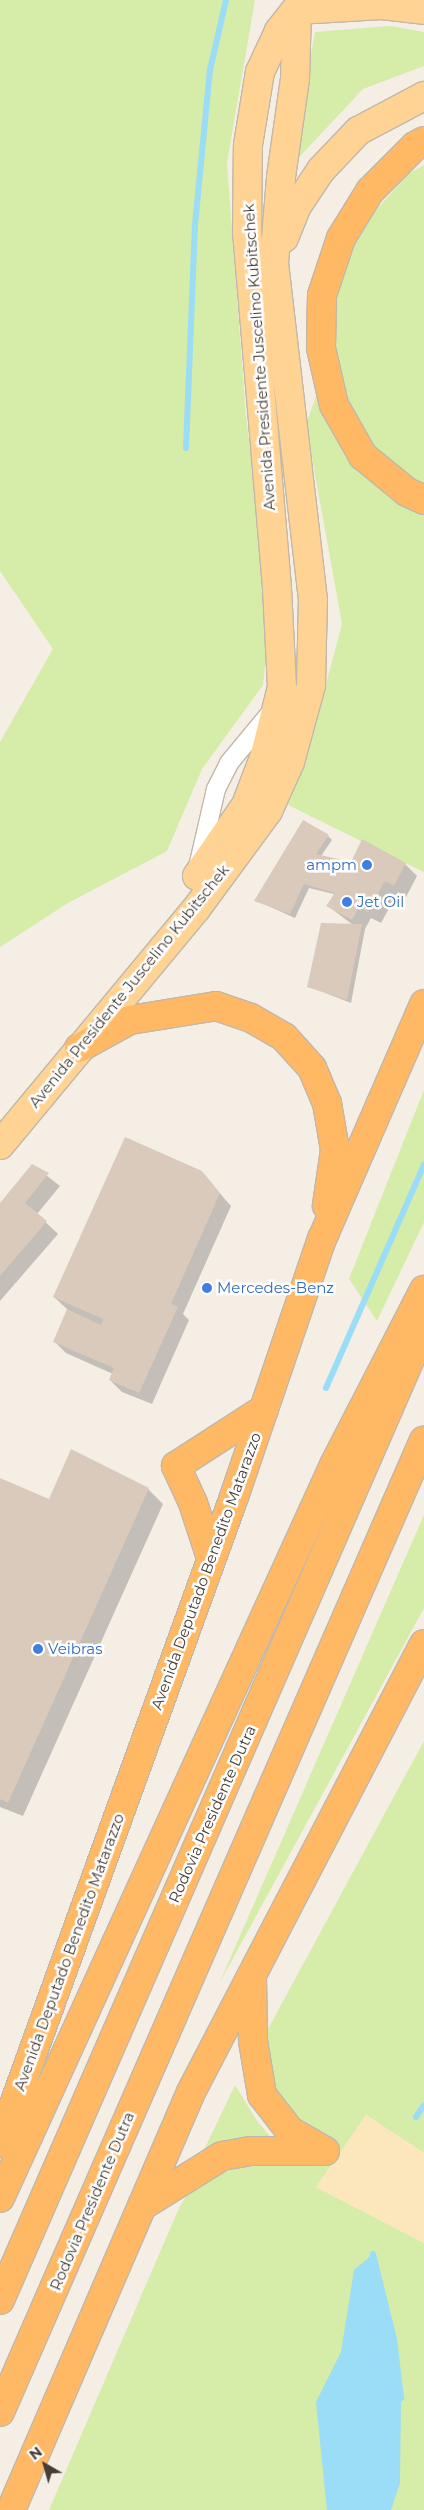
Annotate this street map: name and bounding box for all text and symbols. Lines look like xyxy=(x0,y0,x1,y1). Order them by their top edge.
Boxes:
street label: Avenida Presidente Juscelino Kubitschek xyxy=(239,203,279,511)
place label: ampm xyxy=(306,856,357,874)
marker: ampm xyxy=(361,859,373,871)
street label: Avenida Presidente Juscelino Kubitschek xyxy=(25,861,233,1111)
place label: Jet Oil xyxy=(357,893,404,911)
marker: Jet Oil xyxy=(341,896,353,908)
place label: Mercedes-Benz xyxy=(217,1279,334,1297)
marker: Mercedes-Benz xyxy=(201,1282,213,1294)
street label: Avenida Deputado Benedito Matarazzo xyxy=(147,1430,265,1712)
place label: Veibras xyxy=(48,1640,102,1658)
marker: Veibras xyxy=(32,1643,44,1655)
street label: Rodovia Presidente Dutra xyxy=(165,1723,259,1905)
street label: Avenida Deputado Benedito Matarazzo xyxy=(10,1811,128,2093)
street label: Rodovia Presidente Dutra xyxy=(46,2109,138,2293)
north arrow xyxy=(20,2440,70,2490)
text: N xyxy=(26,2443,46,2464)

